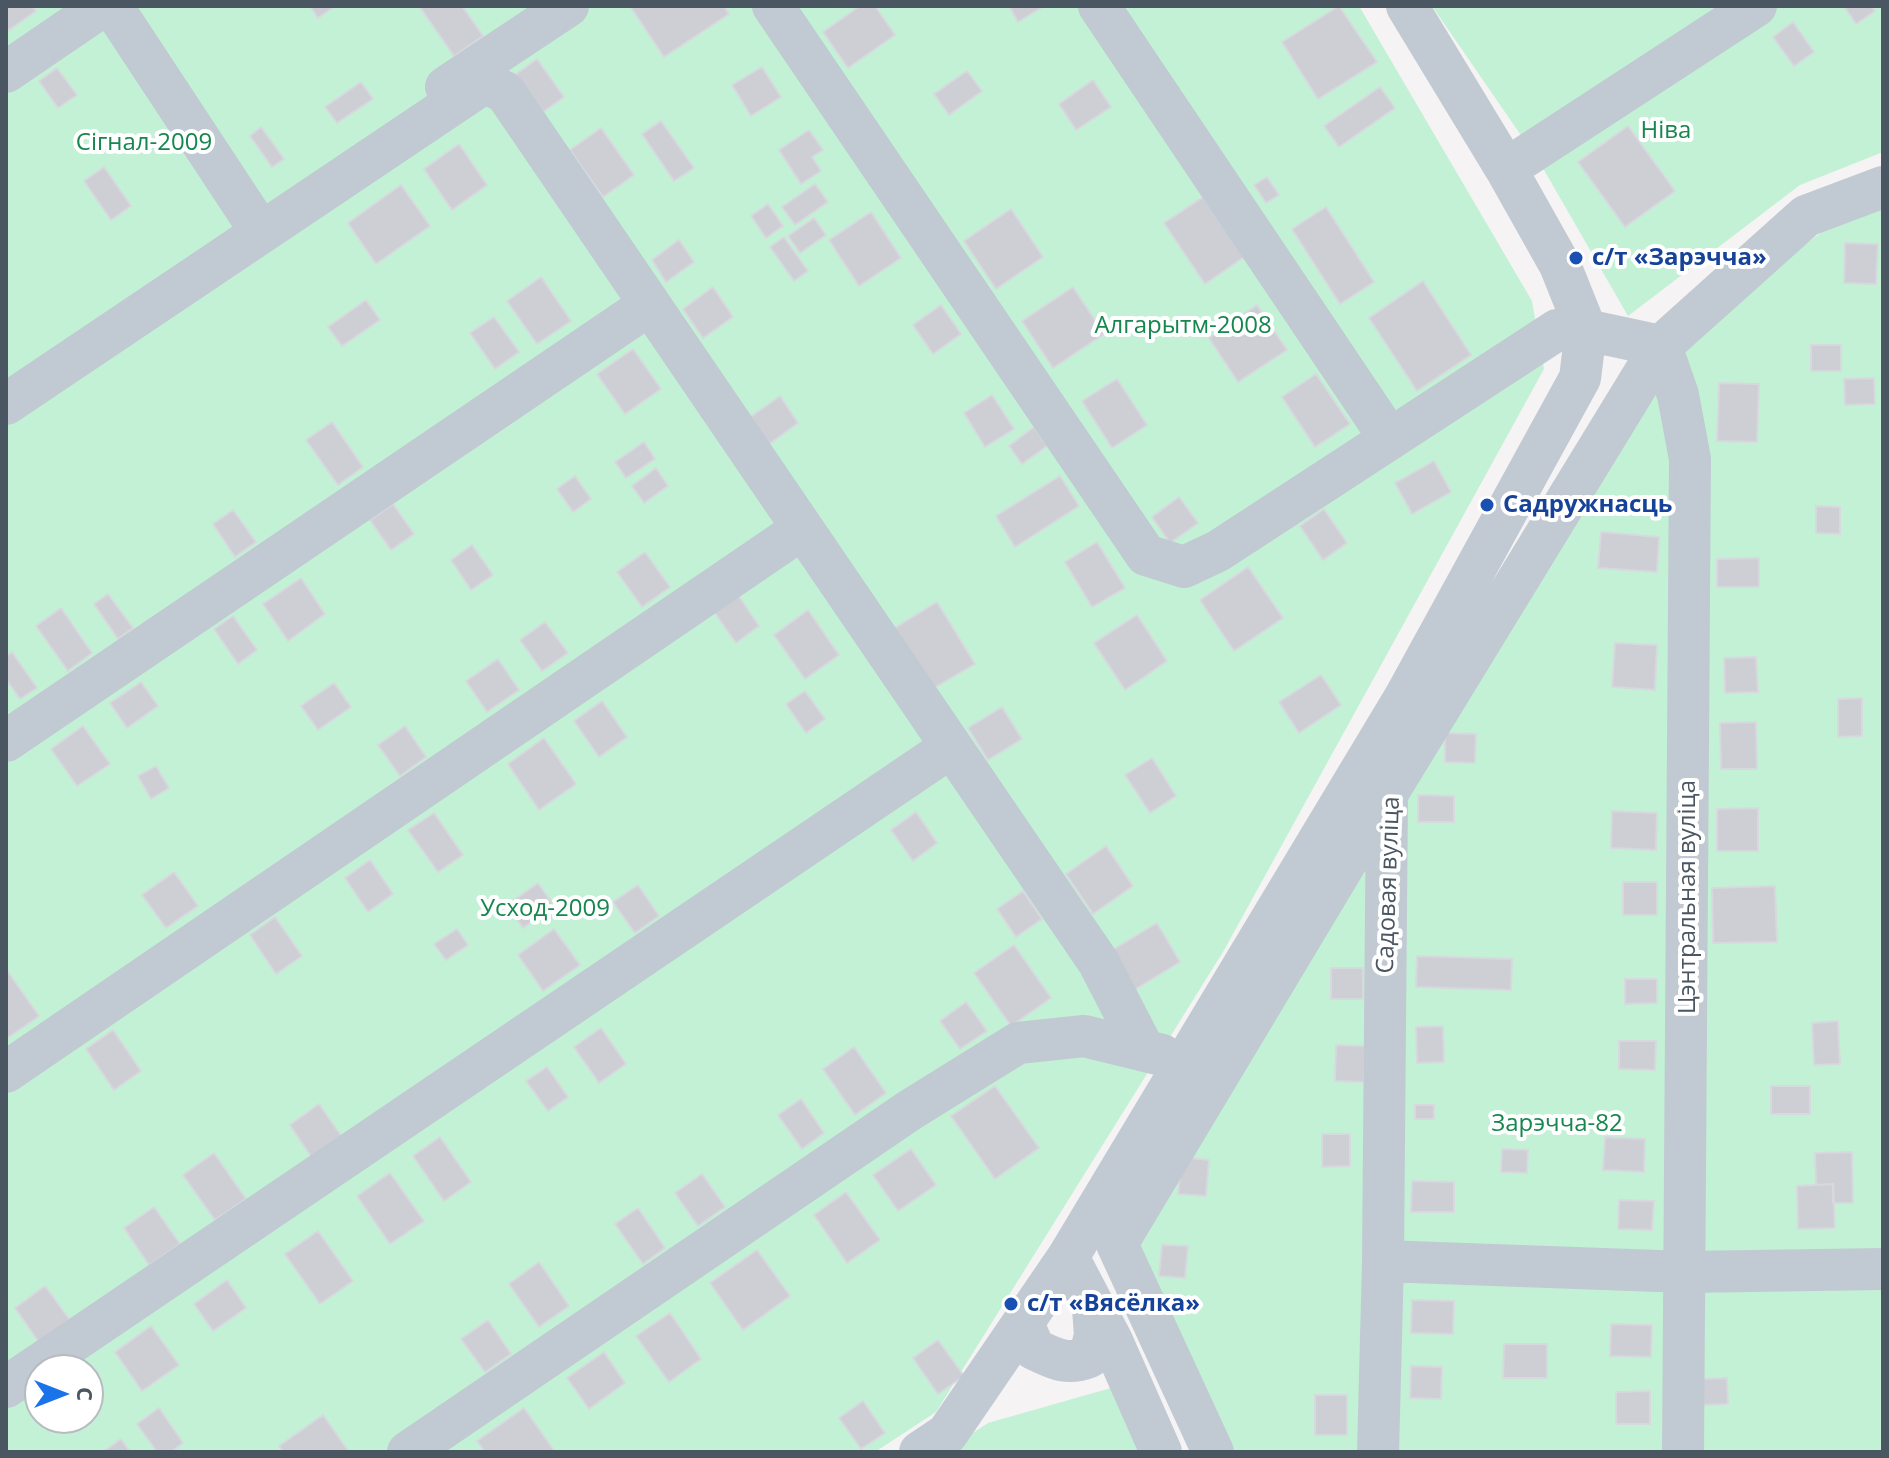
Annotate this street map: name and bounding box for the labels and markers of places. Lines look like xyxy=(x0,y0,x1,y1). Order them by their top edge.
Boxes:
place label: с/т «Зарэчча» xyxy=(1592,244,1767,272)
marker: с/т «Зарэчча» xyxy=(1567,249,1585,267)
place label: Садружнасць xyxy=(1503,491,1672,519)
marker: Садружнасць xyxy=(1478,496,1496,514)
place label: с/т «Вясёлка» xyxy=(1027,1290,1200,1318)
marker: с/т «Вясёлка» xyxy=(1002,1295,1020,1313)

